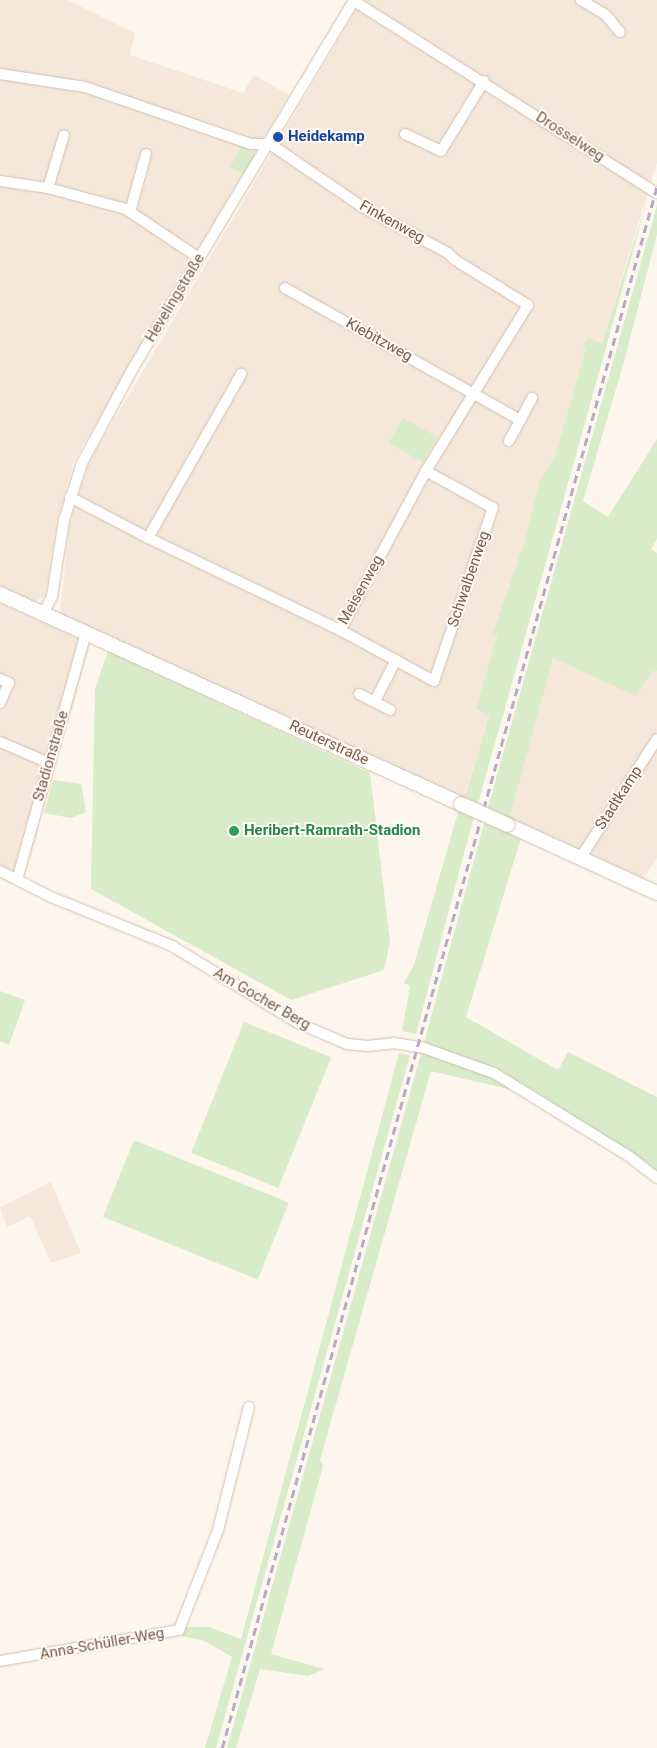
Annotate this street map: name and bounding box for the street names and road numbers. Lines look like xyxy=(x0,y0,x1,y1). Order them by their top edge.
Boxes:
street label: Drosselweg xyxy=(532,108,608,166)
street label: Finkenweg xyxy=(356,197,428,247)
street label: Hevelingstraße xyxy=(141,250,209,346)
street label: Kiebitzweg xyxy=(343,314,415,366)
street label: Schwalbenweg xyxy=(444,529,494,629)
street label: Meisenweg xyxy=(335,552,387,628)
street label: Stadionstraße xyxy=(29,709,73,803)
street label: Reuterstraße xyxy=(286,717,372,769)
street label: Stadtkamp xyxy=(592,763,646,833)
street label: Am Gocher Berg xyxy=(210,964,314,1034)
street label: Anna-Schüller-Weg xyxy=(38,1624,166,1664)

